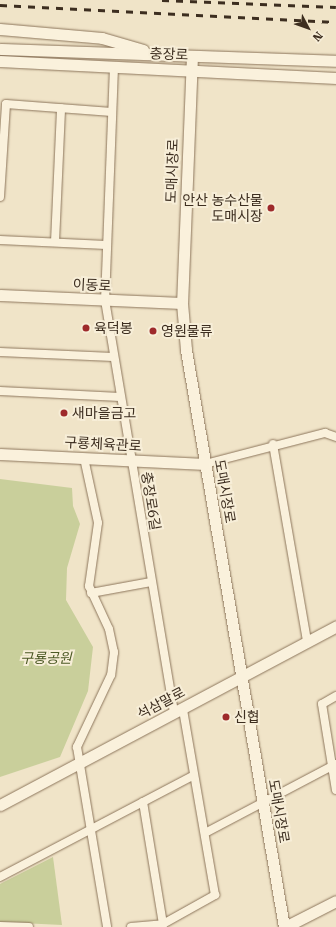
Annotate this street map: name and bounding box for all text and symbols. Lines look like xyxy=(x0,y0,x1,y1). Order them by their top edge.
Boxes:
north arrow xyxy=(288,8,328,48)
text: N xyxy=(310,29,325,44)
street label: 충장로 xyxy=(149,45,189,63)
street label: 도매시장로 xyxy=(162,139,182,203)
place label: 안산 농수산물 도매시장 xyxy=(182,192,263,224)
marker: 안산 농수산물 도매시장 xyxy=(266,203,276,213)
street label: 이동로 xyxy=(72,276,112,294)
place label: 육덕봉 xyxy=(94,320,133,336)
marker: 육덕봉 xyxy=(81,323,91,333)
place label: 영원물류 xyxy=(161,323,213,339)
marker: 영원물류 xyxy=(148,326,158,336)
place label: 새마을금고 xyxy=(72,405,136,421)
marker: 새마을금고 xyxy=(59,408,69,418)
street label: 구룡체육관로 xyxy=(64,434,142,454)
street label: 도매시장로 xyxy=(211,458,239,524)
street label: 충장로6길 xyxy=(138,470,164,532)
park label: 구룡공원 xyxy=(20,650,72,666)
street label: 석삼말로 xyxy=(134,683,188,723)
place label: 신협 xyxy=(234,709,260,725)
marker: 신협 xyxy=(221,712,231,722)
street label: 도매시장로 xyxy=(265,778,293,844)

